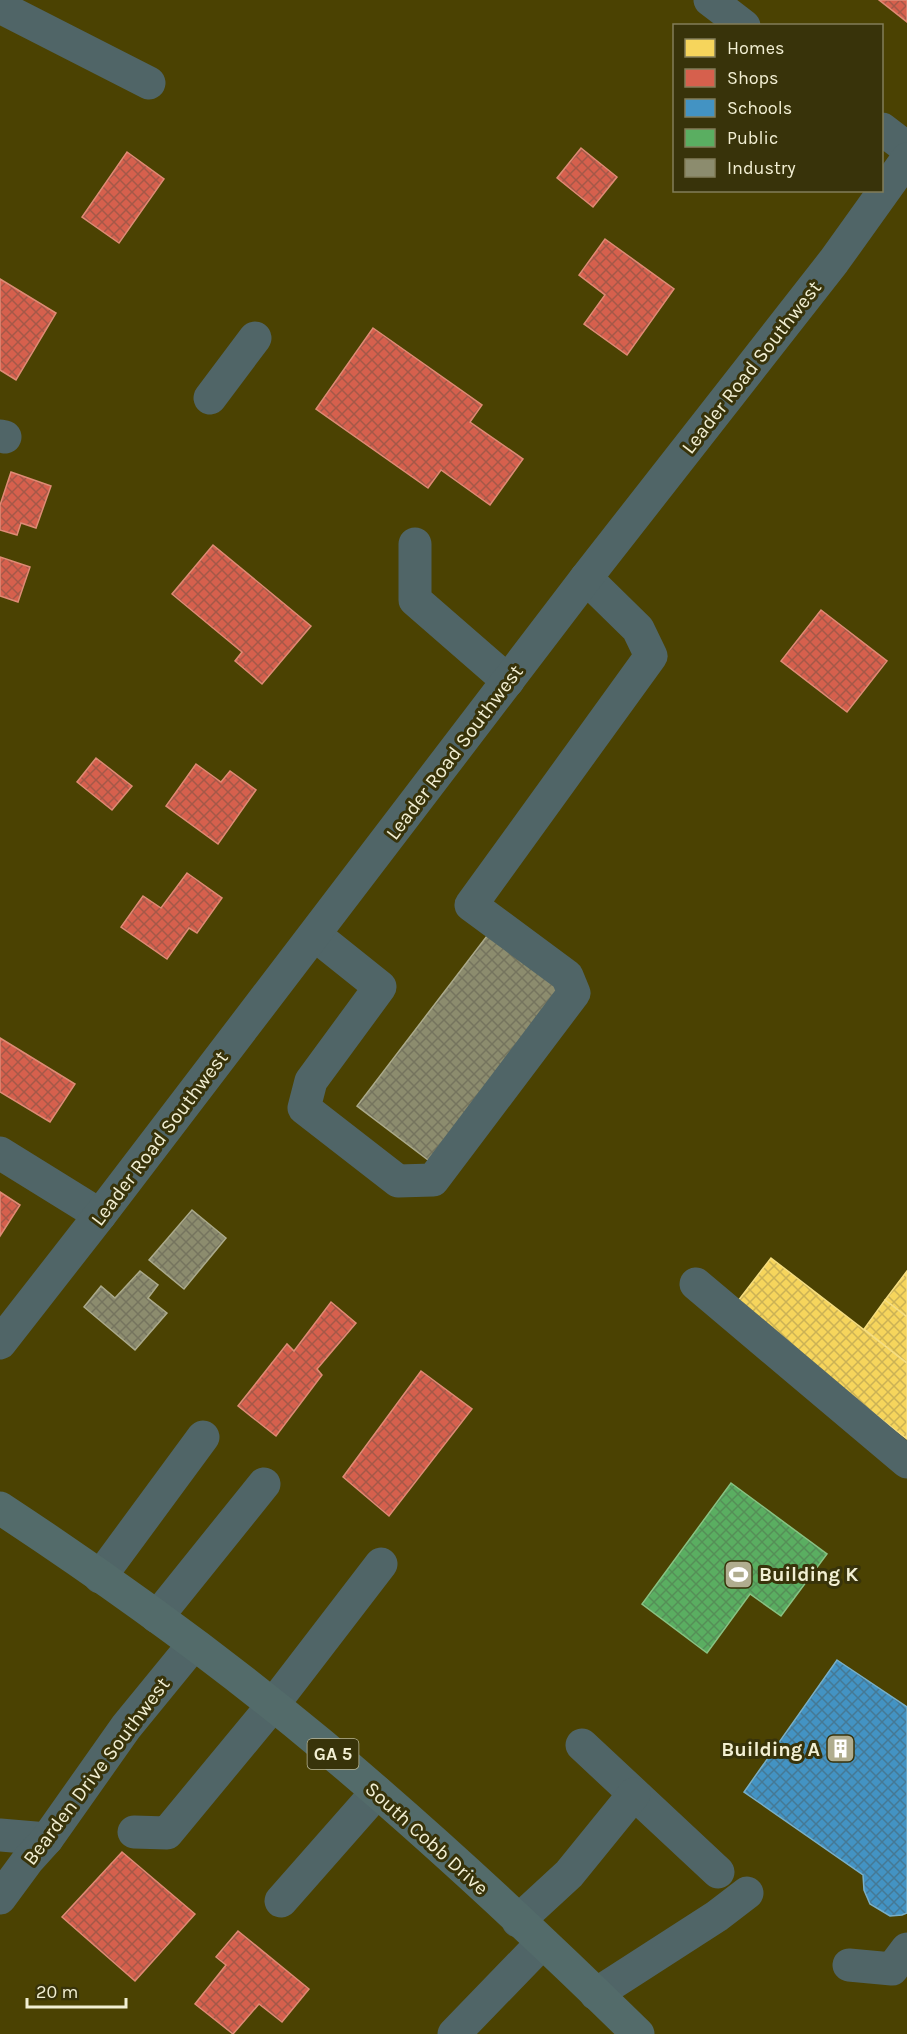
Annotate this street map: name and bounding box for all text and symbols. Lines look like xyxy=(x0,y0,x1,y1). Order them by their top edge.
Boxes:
legend xyxy=(673,24,883,192)
text: Homes xyxy=(727,37,784,59)
text: Shops xyxy=(727,67,779,89)
text: Schools xyxy=(727,97,792,119)
text: Public xyxy=(727,127,778,149)
text: Industry xyxy=(727,157,796,179)
street label: Leader Road Southwest xyxy=(677,276,826,458)
street label: Leader Road Southwest xyxy=(381,660,528,844)
street label: Leader Road Southwest xyxy=(86,1046,233,1230)
sports icon: Building K xyxy=(722,1558,754,1590)
place label: Building K xyxy=(759,1563,858,1586)
street label: Bearden Drive Southwest xyxy=(18,1673,175,1870)
building icon: Building A xyxy=(825,1733,857,1765)
place label: Building A xyxy=(721,1738,820,1761)
road number: GA 5 xyxy=(308,1739,358,1769)
street label: South Cobb Drive xyxy=(360,1777,493,1900)
scale bar xyxy=(27,1971,126,2009)
text: 20 m xyxy=(36,1981,78,2003)

